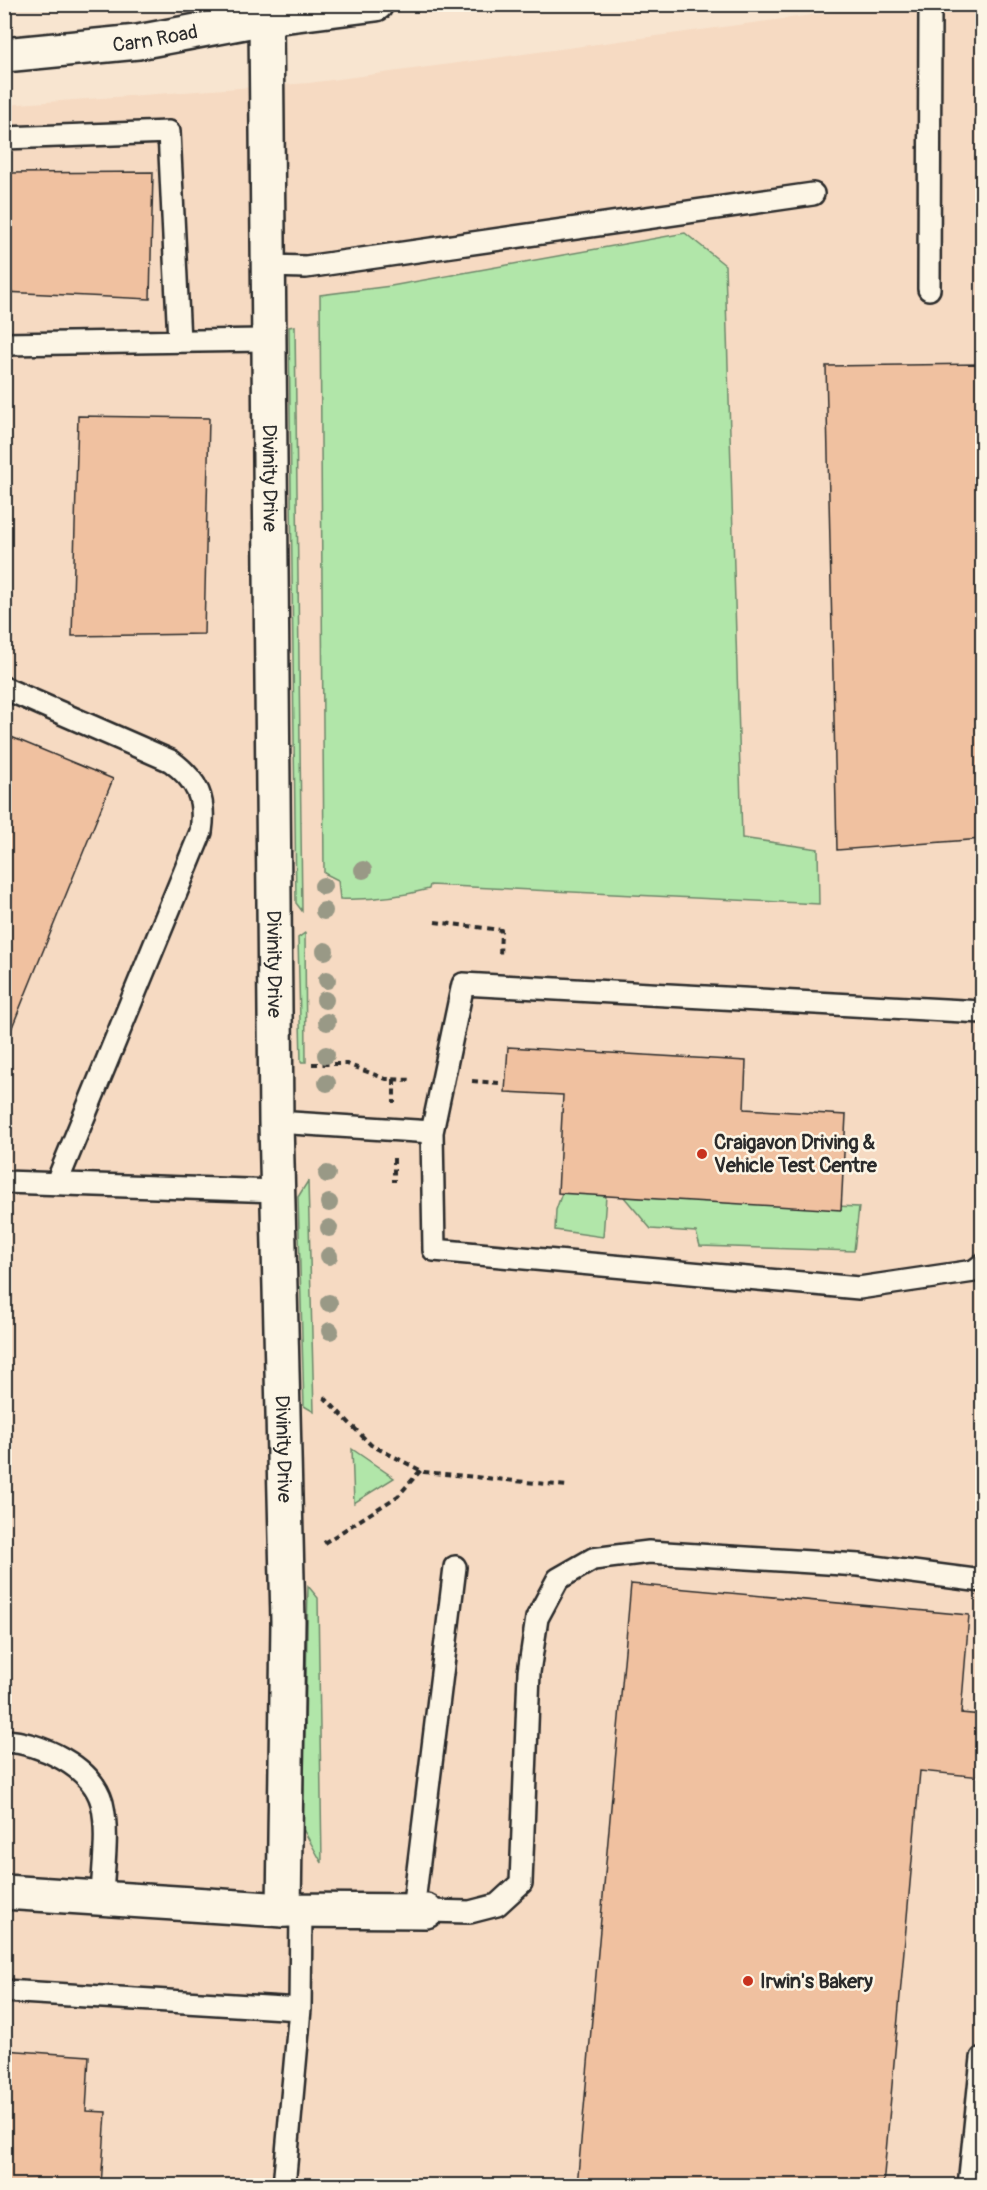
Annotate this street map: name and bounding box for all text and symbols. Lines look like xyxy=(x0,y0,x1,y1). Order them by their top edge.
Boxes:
street label: Carn Road xyxy=(111,19,200,57)
street label: Divinity Drive xyxy=(257,424,283,532)
street label: Divinity Drive xyxy=(262,910,288,1018)
place label: Craigavon Driving & Vehicle Test Centre xyxy=(714,1130,878,1178)
marker: Craigavon Driving & Vehicle Test Centre xyxy=(695,1147,709,1161)
street label: Divinity Drive xyxy=(270,1395,298,1503)
place label: Irwin's Bakery xyxy=(760,1969,873,1994)
marker: Irwin's Bakery xyxy=(741,1974,755,1988)

